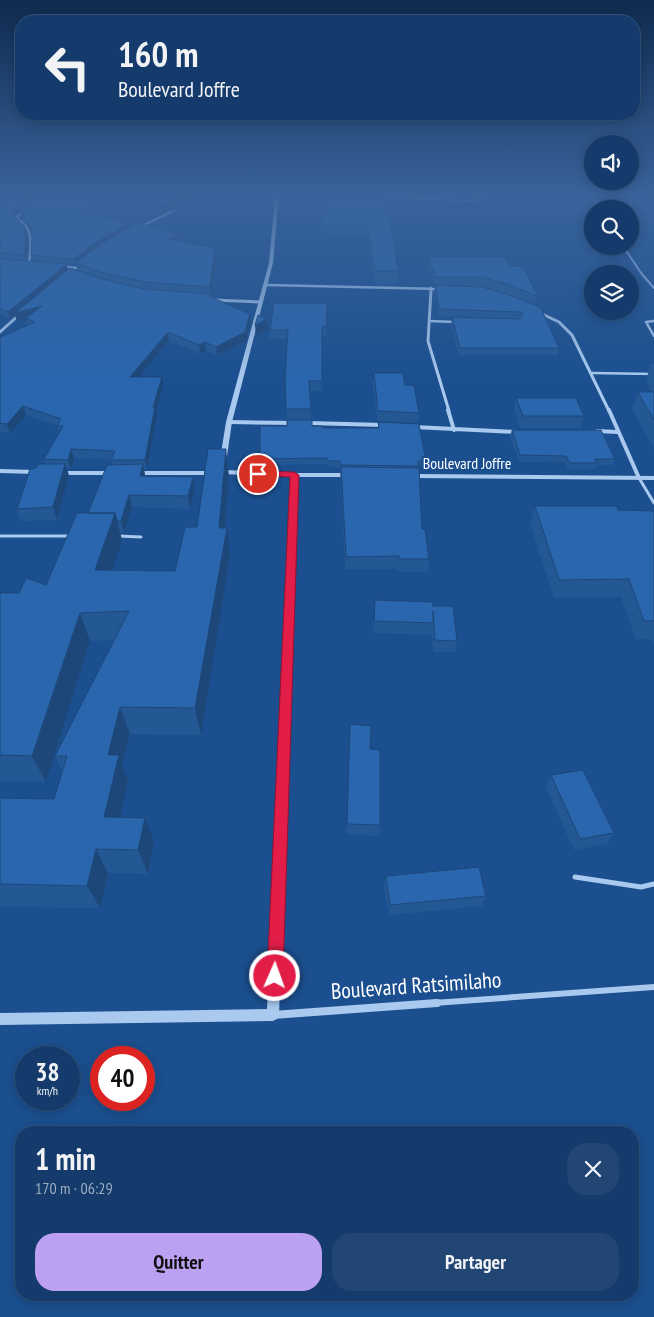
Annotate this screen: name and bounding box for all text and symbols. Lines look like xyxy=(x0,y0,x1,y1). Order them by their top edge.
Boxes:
text: 160 m xyxy=(118,31,199,77)
icon: left xyxy=(35,35,100,100)
text: Boulevard Joffre xyxy=(118,75,240,103)
map controls xyxy=(584,135,639,320)
button: sound xyxy=(584,135,639,190)
button: search xyxy=(584,200,639,255)
button: layers xyxy=(584,265,639,320)
pin xyxy=(237,453,279,495)
street label: Boulevard Joffre xyxy=(423,453,511,473)
icon: arrive xyxy=(244,460,272,488)
position arrow xyxy=(248,949,300,1001)
street label: Boulevard Ratsimilaho xyxy=(330,965,502,1005)
speed limit sign: 40 xyxy=(90,1046,155,1111)
text: 38 xyxy=(36,1056,59,1088)
text: km/h xyxy=(37,1083,58,1098)
text: 1 min xyxy=(35,1139,96,1178)
button: close xyxy=(567,1143,619,1195)
text: 170 m · 06:29 xyxy=(35,1178,113,1198)
button: Quitter xyxy=(35,1233,322,1291)
button: Partager xyxy=(332,1233,619,1291)

